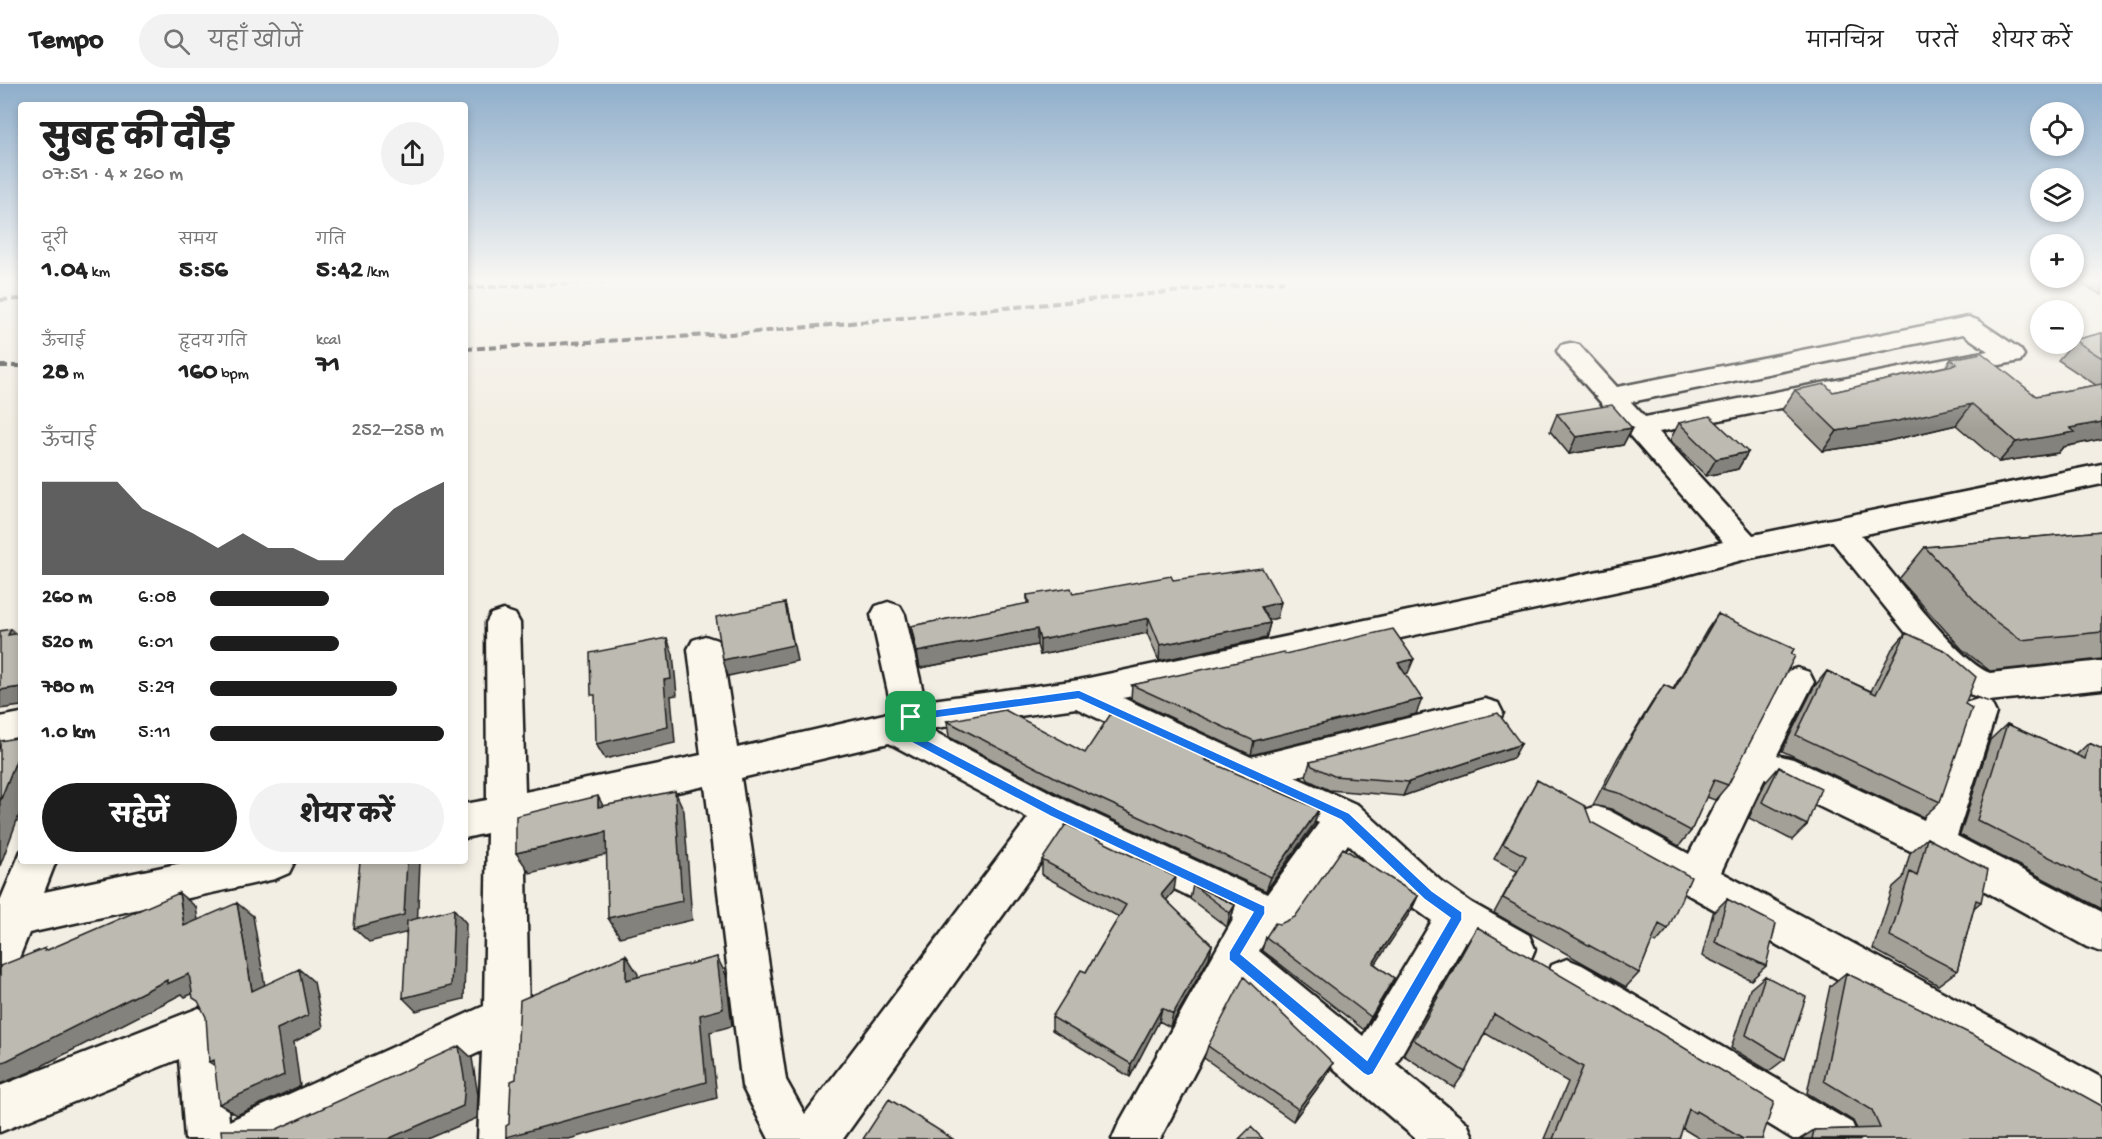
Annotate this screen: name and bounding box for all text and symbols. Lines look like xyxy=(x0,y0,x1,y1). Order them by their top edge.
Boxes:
search box xyxy=(139,14,559,68)
text: Tempo xyxy=(30,25,103,58)
icon: search xyxy=(160,25,193,58)
text: यहाँ खोजें xyxy=(208,30,303,56)
text: मानचित्र xyxy=(1806,31,1883,56)
text: परतें xyxy=(1916,31,1958,56)
text: शेयर करें xyxy=(1991,31,2072,56)
map controls xyxy=(2030,102,2084,354)
button: locate xyxy=(2030,102,2084,156)
text: सुबह की दौड़ xyxy=(42,122,232,160)
button: share xyxy=(381,122,444,185)
text: 07:51 · 4 × 260 m xyxy=(42,164,183,187)
button: layers xyxy=(2030,168,2084,222)
text: दूरी xyxy=(42,232,67,251)
text: समय xyxy=(179,232,217,251)
text: गति xyxy=(316,232,345,251)
button: + xyxy=(2030,234,2084,288)
text: 1.04 xyxy=(42,256,88,287)
text: 5:56 xyxy=(179,256,228,287)
text: 5:42 xyxy=(316,256,363,287)
text: km xyxy=(88,264,110,283)
text: /km xyxy=(363,264,389,283)
button: − xyxy=(2030,300,2084,354)
text: kcal xyxy=(316,332,341,351)
text: ऊँचाई xyxy=(42,334,85,353)
text: हृदय गति xyxy=(179,334,247,353)
text: 71 xyxy=(316,351,340,382)
text: 28 xyxy=(42,358,69,389)
text: 160 xyxy=(179,358,217,389)
text: m xyxy=(69,366,84,385)
text: bpm xyxy=(217,366,249,385)
text: 252–258 m xyxy=(351,420,444,443)
text: ऊँचाई xyxy=(42,431,96,454)
text: 260 m xyxy=(42,587,92,610)
text: 6:08 xyxy=(138,587,177,610)
text: 520 m xyxy=(42,632,93,655)
text: 6:01 xyxy=(138,632,174,655)
text: 780 m xyxy=(42,677,94,700)
text: 5:29 xyxy=(138,677,175,700)
pin xyxy=(885,691,936,742)
icon: arrive xyxy=(894,700,927,733)
text: 1.0 km xyxy=(42,722,96,745)
text: 5:11 xyxy=(138,722,171,745)
button: सहेजें xyxy=(42,783,237,852)
button: शेयर करें xyxy=(249,783,444,852)

